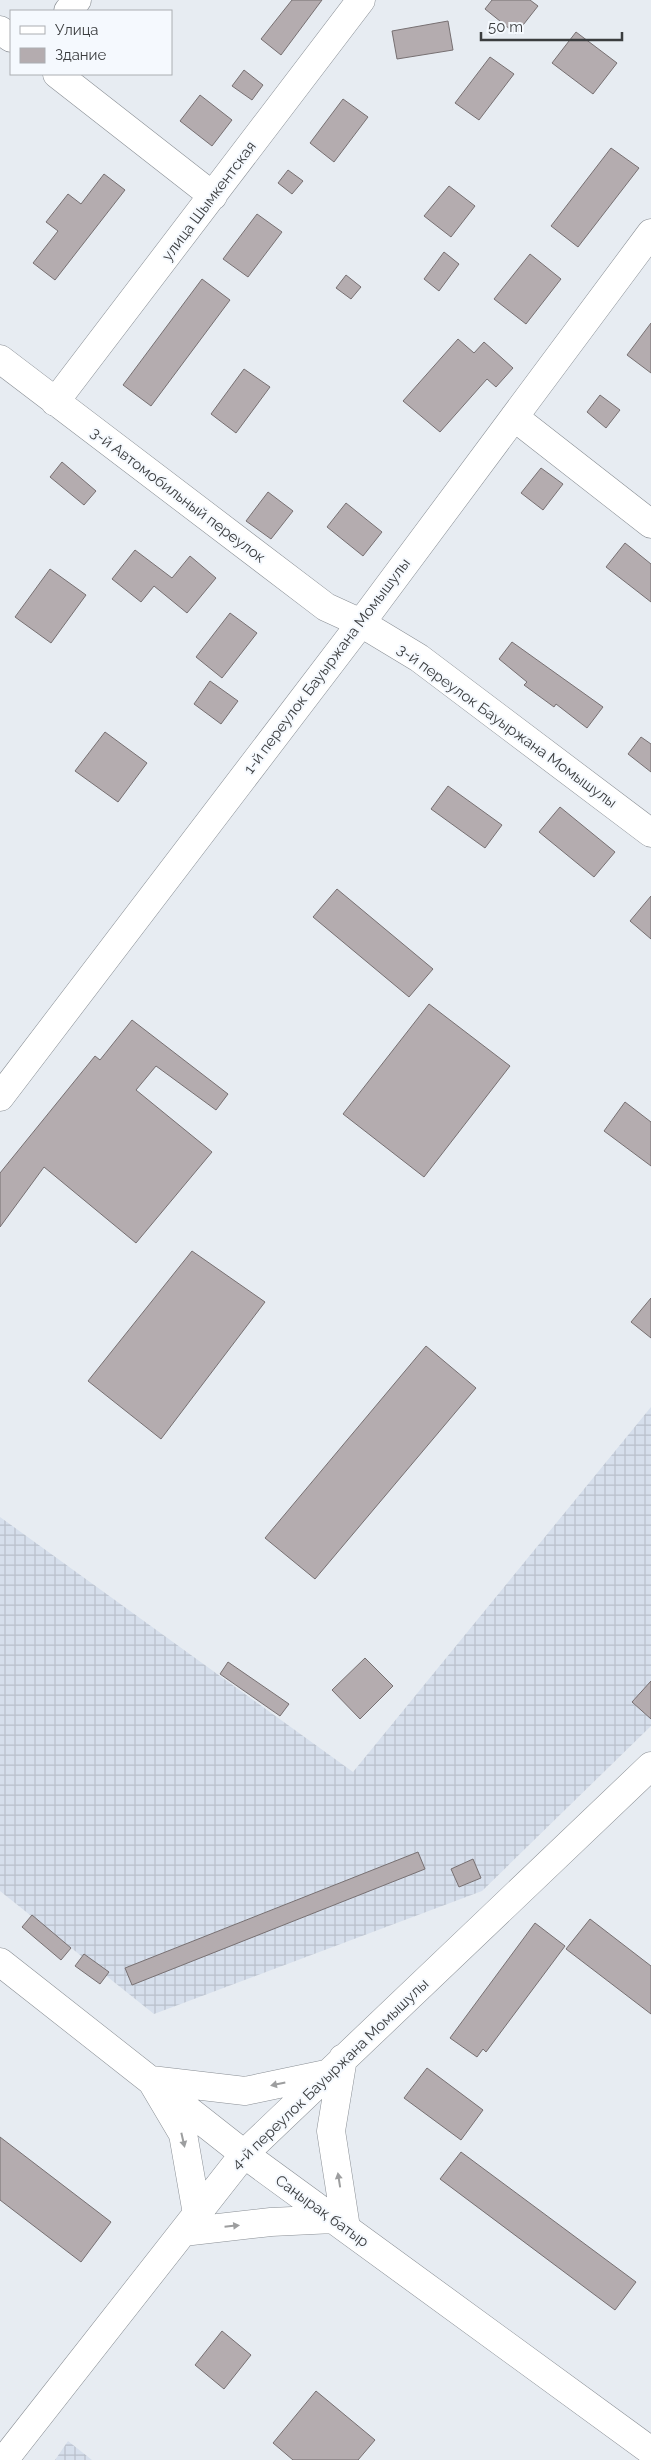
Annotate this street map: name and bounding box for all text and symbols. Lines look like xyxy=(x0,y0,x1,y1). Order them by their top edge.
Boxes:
legend xyxy=(10,10,172,75)
scale bar xyxy=(481,10,622,42)
text: 50 m xyxy=(488,18,523,36)
text: Улица xyxy=(55,21,99,39)
text: Здание xyxy=(55,46,107,64)
street label: улица Шымкентская xyxy=(158,138,260,264)
street label: 3-й Автомобильный переулок xyxy=(87,423,269,567)
street label: 1-й переулок Бауыржана Момышулы xyxy=(240,555,414,777)
street label: 3-й переулок Бауыржана Момышулы xyxy=(394,640,620,812)
street label: 4-й переулок Бауыржана Момышулы xyxy=(228,1975,432,2173)
one-way arrow xyxy=(271,2080,286,2088)
one-way arrow xyxy=(179,2133,187,2148)
street label: Саңырақ батыр xyxy=(272,2171,372,2251)
one-way arrow xyxy=(334,2172,342,2188)
one-way arrow xyxy=(224,2222,240,2230)

